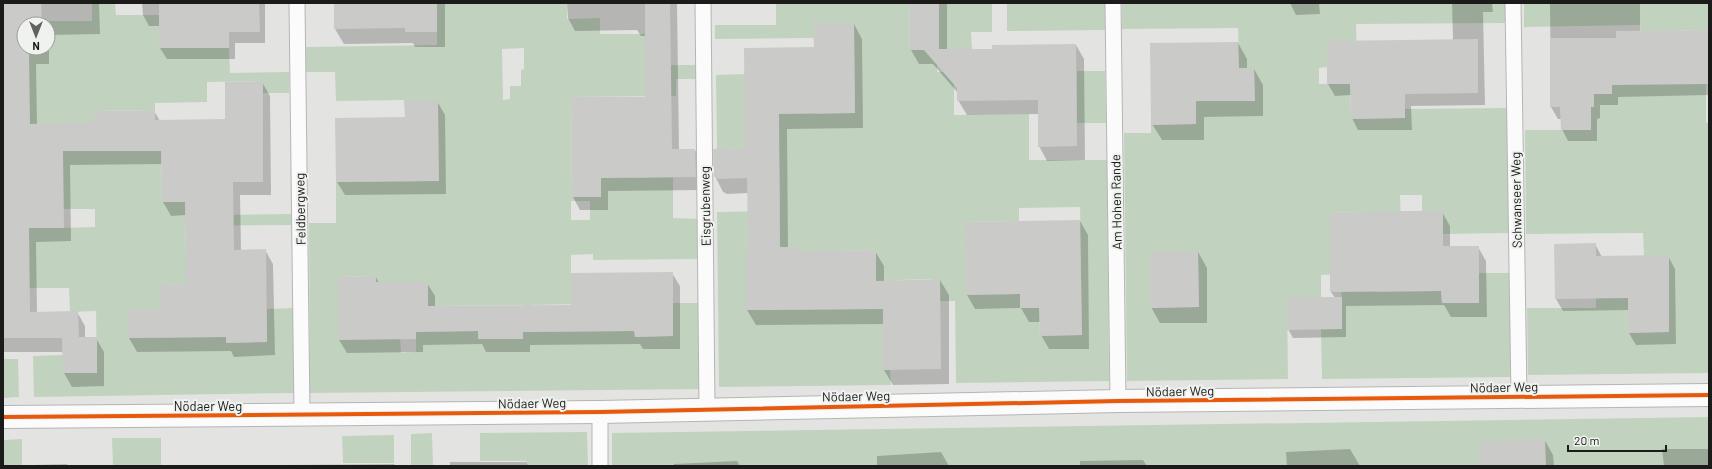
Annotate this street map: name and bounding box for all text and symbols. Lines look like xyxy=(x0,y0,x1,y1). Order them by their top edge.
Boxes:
north arrow xyxy=(16,16,56,56)
text: N xyxy=(32,40,40,53)
street label: Schwanseer Weg xyxy=(1507,152,1525,248)
street label: Am Hohen Rande xyxy=(1107,154,1125,250)
street label: Eisgrubenweg xyxy=(696,166,714,246)
street label: Feldbergweg xyxy=(291,173,309,245)
street label: Nödaer Weg xyxy=(1470,378,1538,396)
street label: Nödaer Weg xyxy=(1146,382,1214,400)
street label: Nödaer Weg xyxy=(822,387,890,405)
street label: Nödaer Weg xyxy=(498,394,566,412)
street label: Nödaer Weg xyxy=(174,398,242,414)
scale bar xyxy=(1568,427,1666,453)
text: 20 m xyxy=(1574,433,1600,447)

